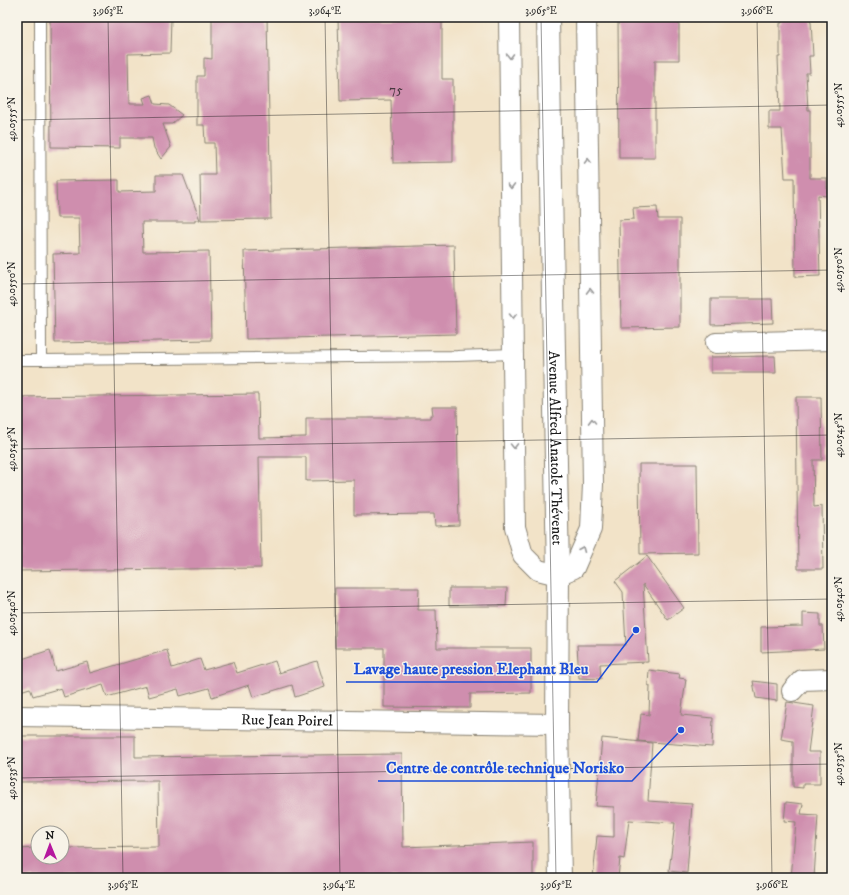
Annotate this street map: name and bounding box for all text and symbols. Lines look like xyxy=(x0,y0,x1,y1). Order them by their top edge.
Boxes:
text: 3.963°E xyxy=(93,5,123,17)
text: 3.964°E xyxy=(309,5,341,17)
text: 3.965°E xyxy=(525,5,557,17)
text: 3.966°E xyxy=(741,5,773,17)
one-way arrow xyxy=(506,53,514,59)
house number: 75 xyxy=(389,82,403,98)
text: 49.0555°N xyxy=(833,83,845,127)
text: 49.0555°N xyxy=(6,97,18,141)
one-way arrow xyxy=(584,158,593,164)
one-way arrow xyxy=(507,183,515,189)
text: 49.0550°N xyxy=(833,247,845,293)
text: 49.0550°N xyxy=(6,261,18,307)
one-way arrow xyxy=(586,288,594,294)
one-way arrow xyxy=(509,313,517,319)
street label: Avenue Alfred Anatole Thévenet xyxy=(544,350,567,546)
text: 49.0545°N xyxy=(833,412,845,458)
one-way arrow xyxy=(588,418,596,424)
text: 49.0545°N xyxy=(6,426,18,472)
one-way arrow xyxy=(510,443,518,449)
one-way arrow xyxy=(578,546,586,553)
text: 49.0540°N xyxy=(833,576,845,622)
text: 49.0540°N xyxy=(6,590,18,636)
callout: Lavage haute pression Elephant Bleu xyxy=(346,654,597,682)
text: Lavage haute pression Elephant Bleu xyxy=(354,659,589,679)
street label: Rue Jean Poirel xyxy=(241,710,334,730)
text: 49.0535°N xyxy=(833,742,845,786)
callout: Centre de contrôle technique Norisko xyxy=(378,753,632,781)
text: 49.0535°N xyxy=(6,756,18,800)
text: Centre de contrôle technique Norisko xyxy=(386,758,624,779)
north arrow xyxy=(30,825,70,865)
text: N xyxy=(45,829,54,843)
text: 3.963°E xyxy=(108,879,138,891)
text: 3.964°E xyxy=(323,879,355,891)
text: 3.965°E xyxy=(540,879,572,891)
text: 3.966°E xyxy=(756,879,788,891)

